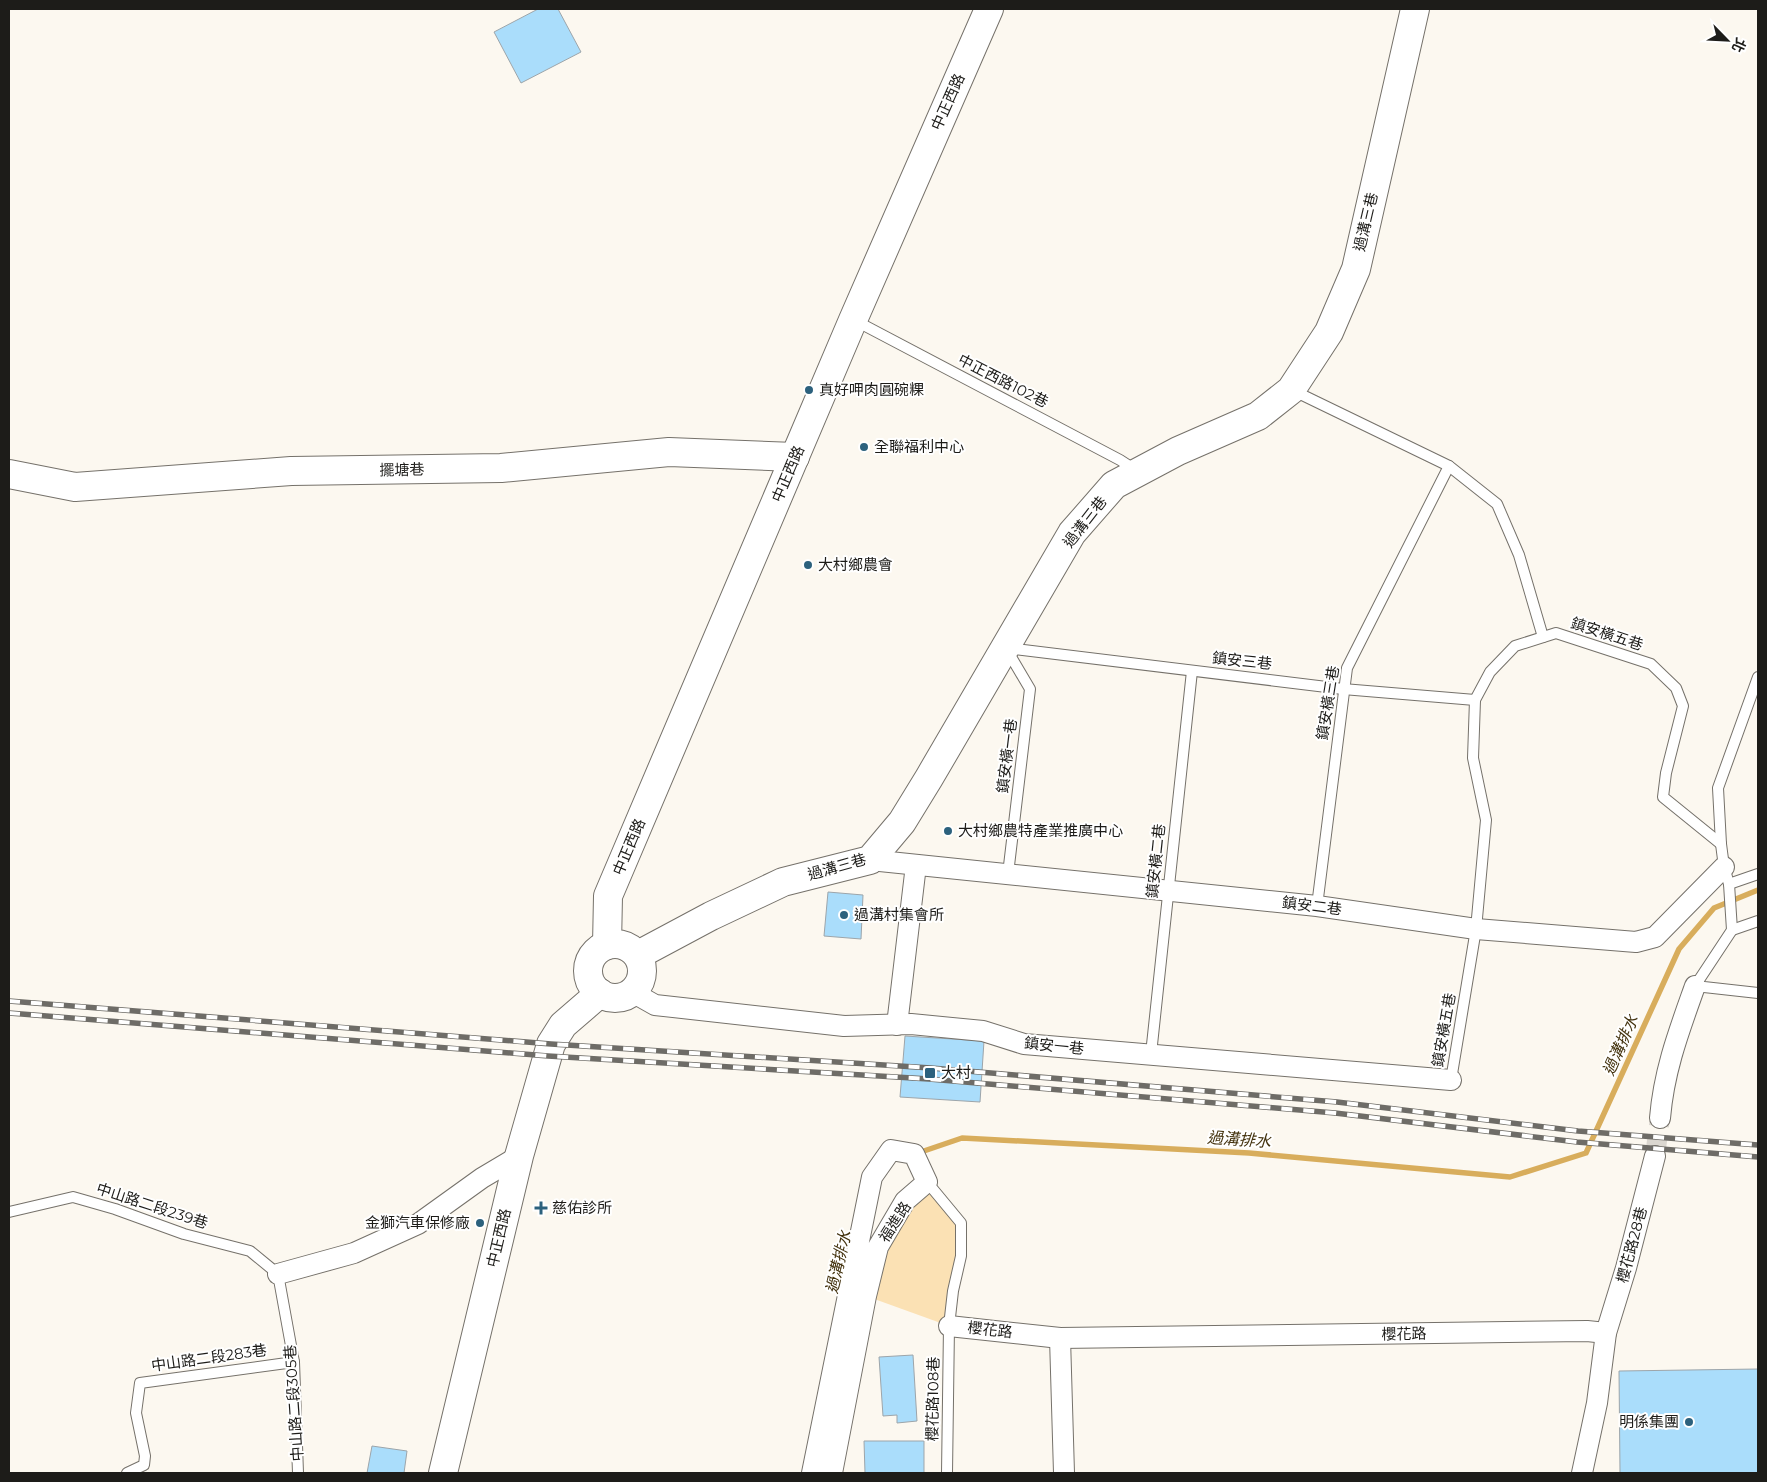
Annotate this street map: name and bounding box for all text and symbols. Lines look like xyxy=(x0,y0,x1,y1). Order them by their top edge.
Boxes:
north arrow xyxy=(1702,15,1752,65)
text: 北 xyxy=(1728,35,1750,55)
street label: 中正西路 xyxy=(927,71,968,133)
street label: 過溝三巷 xyxy=(1350,191,1382,253)
street label: 中正西路102巷 xyxy=(955,350,1052,411)
place label: 真好呷肉圓碗粿 xyxy=(819,380,924,399)
marker: 真好呷肉圓碗粿 xyxy=(803,384,815,396)
place label: 全聯福利中心 xyxy=(874,437,964,456)
marker: 全聯福利中心 xyxy=(858,441,870,453)
street label: 中正西路 xyxy=(767,442,808,505)
street label: 擺塘巷 xyxy=(379,460,425,479)
street label: 過溝三巷 xyxy=(1059,492,1111,551)
place label: 大村鄉農會 xyxy=(818,555,893,574)
marker: 大村鄉農會 xyxy=(802,559,814,571)
street label: 鎮安橫五巷 xyxy=(1569,613,1646,654)
street label: 鎮安三巷 xyxy=(1211,648,1273,673)
street label: 鎮安橫三巷 xyxy=(1312,664,1343,741)
street label: 鎮安橫一巷 xyxy=(993,718,1021,794)
street label: 中正西路 xyxy=(608,815,649,878)
place label: 大村鄉農特產業推廣中心 xyxy=(958,821,1123,840)
street label: 鎮安橫二巷 xyxy=(1142,823,1169,899)
marker: 大村鄉農特產業推廣中心 xyxy=(942,825,954,837)
street label: 過溝三巷 xyxy=(805,849,868,884)
street label: 鎮安二巷 xyxy=(1281,892,1343,919)
place label: 過溝村集會所 xyxy=(854,905,944,924)
marker: 過溝村集會所 xyxy=(838,909,850,921)
street label: 鎮安橫五巷 xyxy=(1428,991,1459,1069)
water label: 過溝排水 xyxy=(1599,1011,1643,1078)
street label: 鎮安一巷 xyxy=(1023,1033,1085,1058)
place label: 大村 xyxy=(941,1063,971,1082)
marker: 大村 xyxy=(923,1066,937,1080)
water label: 過溝排水 xyxy=(1206,1128,1273,1151)
street label: 中山路二段239巷 xyxy=(94,1179,210,1233)
place label: 慈佑診所 xyxy=(552,1198,612,1217)
street label: 福進路 xyxy=(874,1198,915,1246)
marker: 慈佑診所 xyxy=(534,1201,548,1215)
street label: 櫻花路28巷 xyxy=(1612,1205,1651,1285)
street label: 中正西路 xyxy=(483,1207,515,1269)
place label: 金獅汽車保修廠 xyxy=(365,1213,470,1232)
marker: 金獅汽車保修廠 xyxy=(474,1217,486,1229)
water label: 過溝排水 xyxy=(822,1228,855,1295)
street label: 櫻花路 xyxy=(967,1318,1013,1341)
street label: 櫻花路 xyxy=(1381,1324,1427,1343)
street label: 中山路二段283巷 xyxy=(150,1340,268,1375)
street label: 中山路二段305巷 xyxy=(280,1344,307,1462)
street label: 櫻花路108巷 xyxy=(922,1356,943,1442)
place label: 明係集團 xyxy=(1619,1412,1679,1431)
marker: 明係集團 xyxy=(1683,1416,1695,1428)

